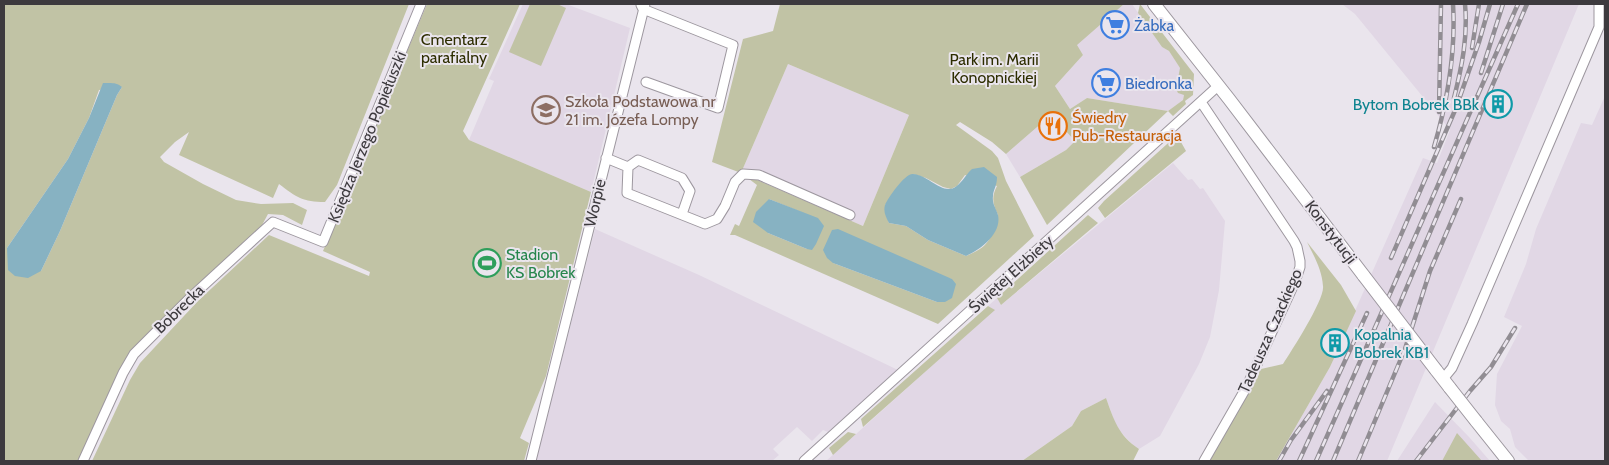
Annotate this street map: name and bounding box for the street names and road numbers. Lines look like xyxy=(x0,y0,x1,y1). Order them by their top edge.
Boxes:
street label: Księdza Jerzego Popiełuszki xyxy=(324,49,410,225)
street label: Worpie xyxy=(580,177,610,229)
street label: Konstytucji xyxy=(1301,197,1361,267)
street label: Świętej Elżbiety xyxy=(965,231,1057,317)
street label: Tadeusza Czackiego xyxy=(1234,266,1306,396)
street label: Bobrecka xyxy=(150,280,208,337)

